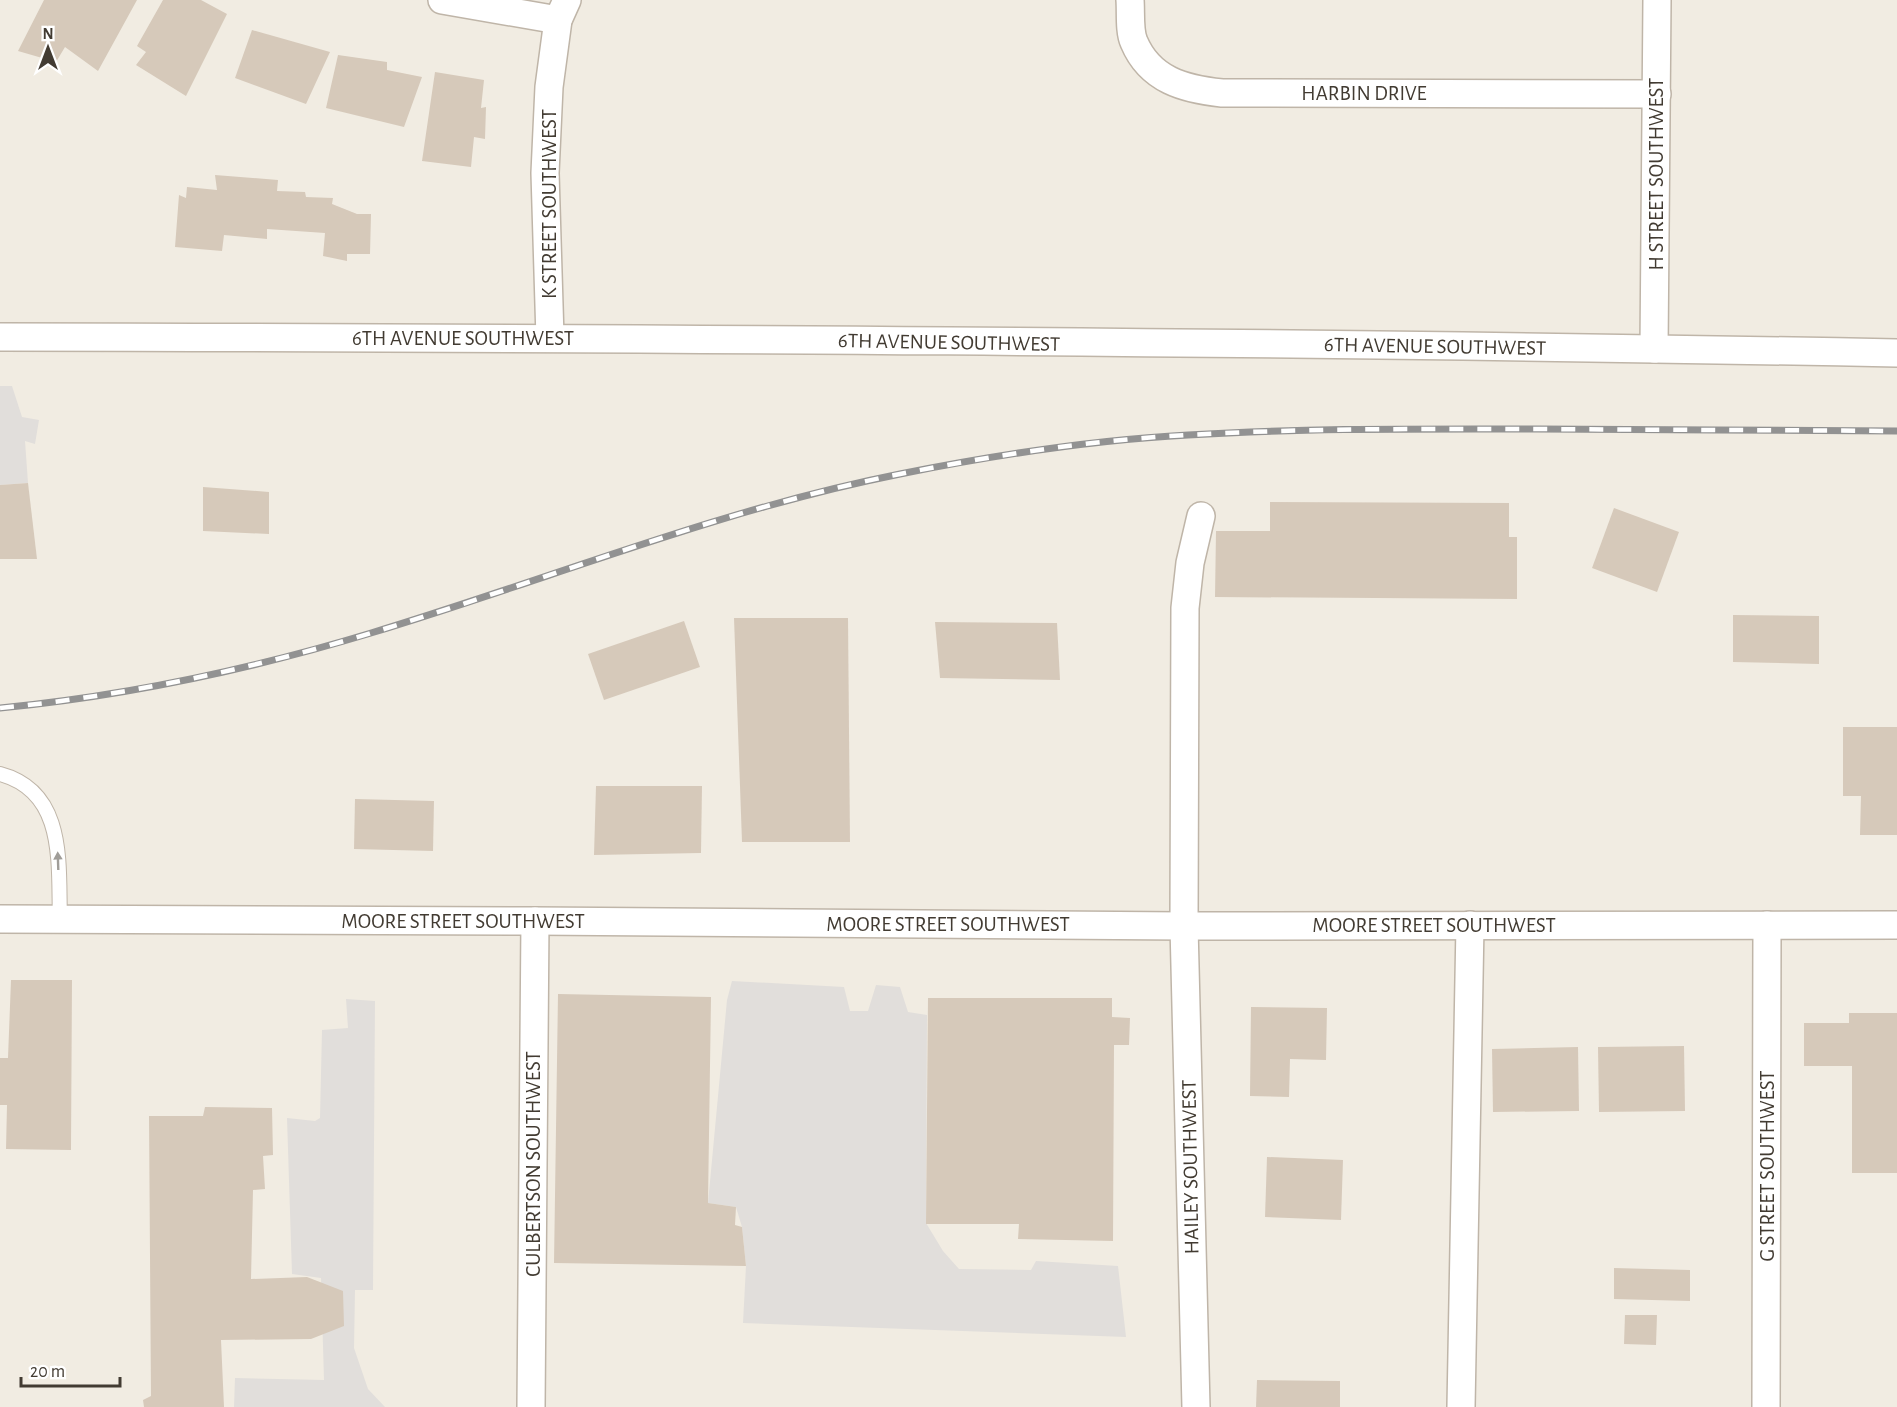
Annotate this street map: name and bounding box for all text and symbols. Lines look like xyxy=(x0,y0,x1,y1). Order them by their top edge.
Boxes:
north arrow xyxy=(18,18,78,78)
text: N xyxy=(42,26,54,42)
street label: H STREET SOUTHWEST xyxy=(1646,78,1667,270)
street label: HARBIN DRIVE xyxy=(1301,83,1427,104)
street label: K STREET SOUTHWEST xyxy=(539,109,560,299)
street label: 6TH AVENUE SOUTHWEST xyxy=(352,328,574,349)
street label: 6TH AVENUE SOUTHWEST xyxy=(838,330,1060,355)
street label: 6TH AVENUE SOUTHWEST xyxy=(1324,334,1546,359)
one-way arrow xyxy=(53,852,63,871)
street label: MOORE STREET SOUTHWEST xyxy=(341,911,585,932)
street label: MOORE STREET SOUTHWEST xyxy=(826,914,1070,935)
street label: MOORE STREET SOUTHWEST xyxy=(1312,915,1556,936)
street label: CULBERTSON SOUTHWEST xyxy=(523,1051,544,1277)
street label: G STREET SOUTHWEST xyxy=(1757,1070,1778,1262)
street label: HAILEY SOUTHWEST xyxy=(1178,1079,1203,1255)
scale bar xyxy=(21,1350,120,1388)
text: 20 m xyxy=(30,1363,65,1381)

